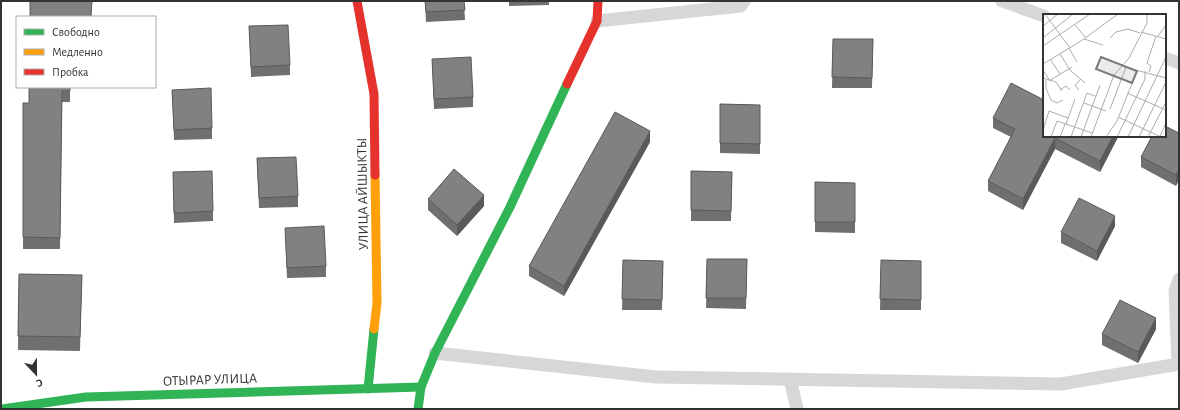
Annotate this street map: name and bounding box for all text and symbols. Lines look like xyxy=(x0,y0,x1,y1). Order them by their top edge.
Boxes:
inset map xyxy=(1043,14,1166,137)
legend xyxy=(16,16,156,88)
text: Свободно xyxy=(52,26,100,38)
text: Медленно xyxy=(52,46,103,58)
text: Пробка xyxy=(52,66,89,78)
street label: УЛИЦА АЙШЫКТЫ xyxy=(354,138,371,250)
north arrow xyxy=(16,354,56,394)
street label: ОТЫРАР УЛИЦА xyxy=(163,371,257,389)
text: С xyxy=(35,377,44,389)

